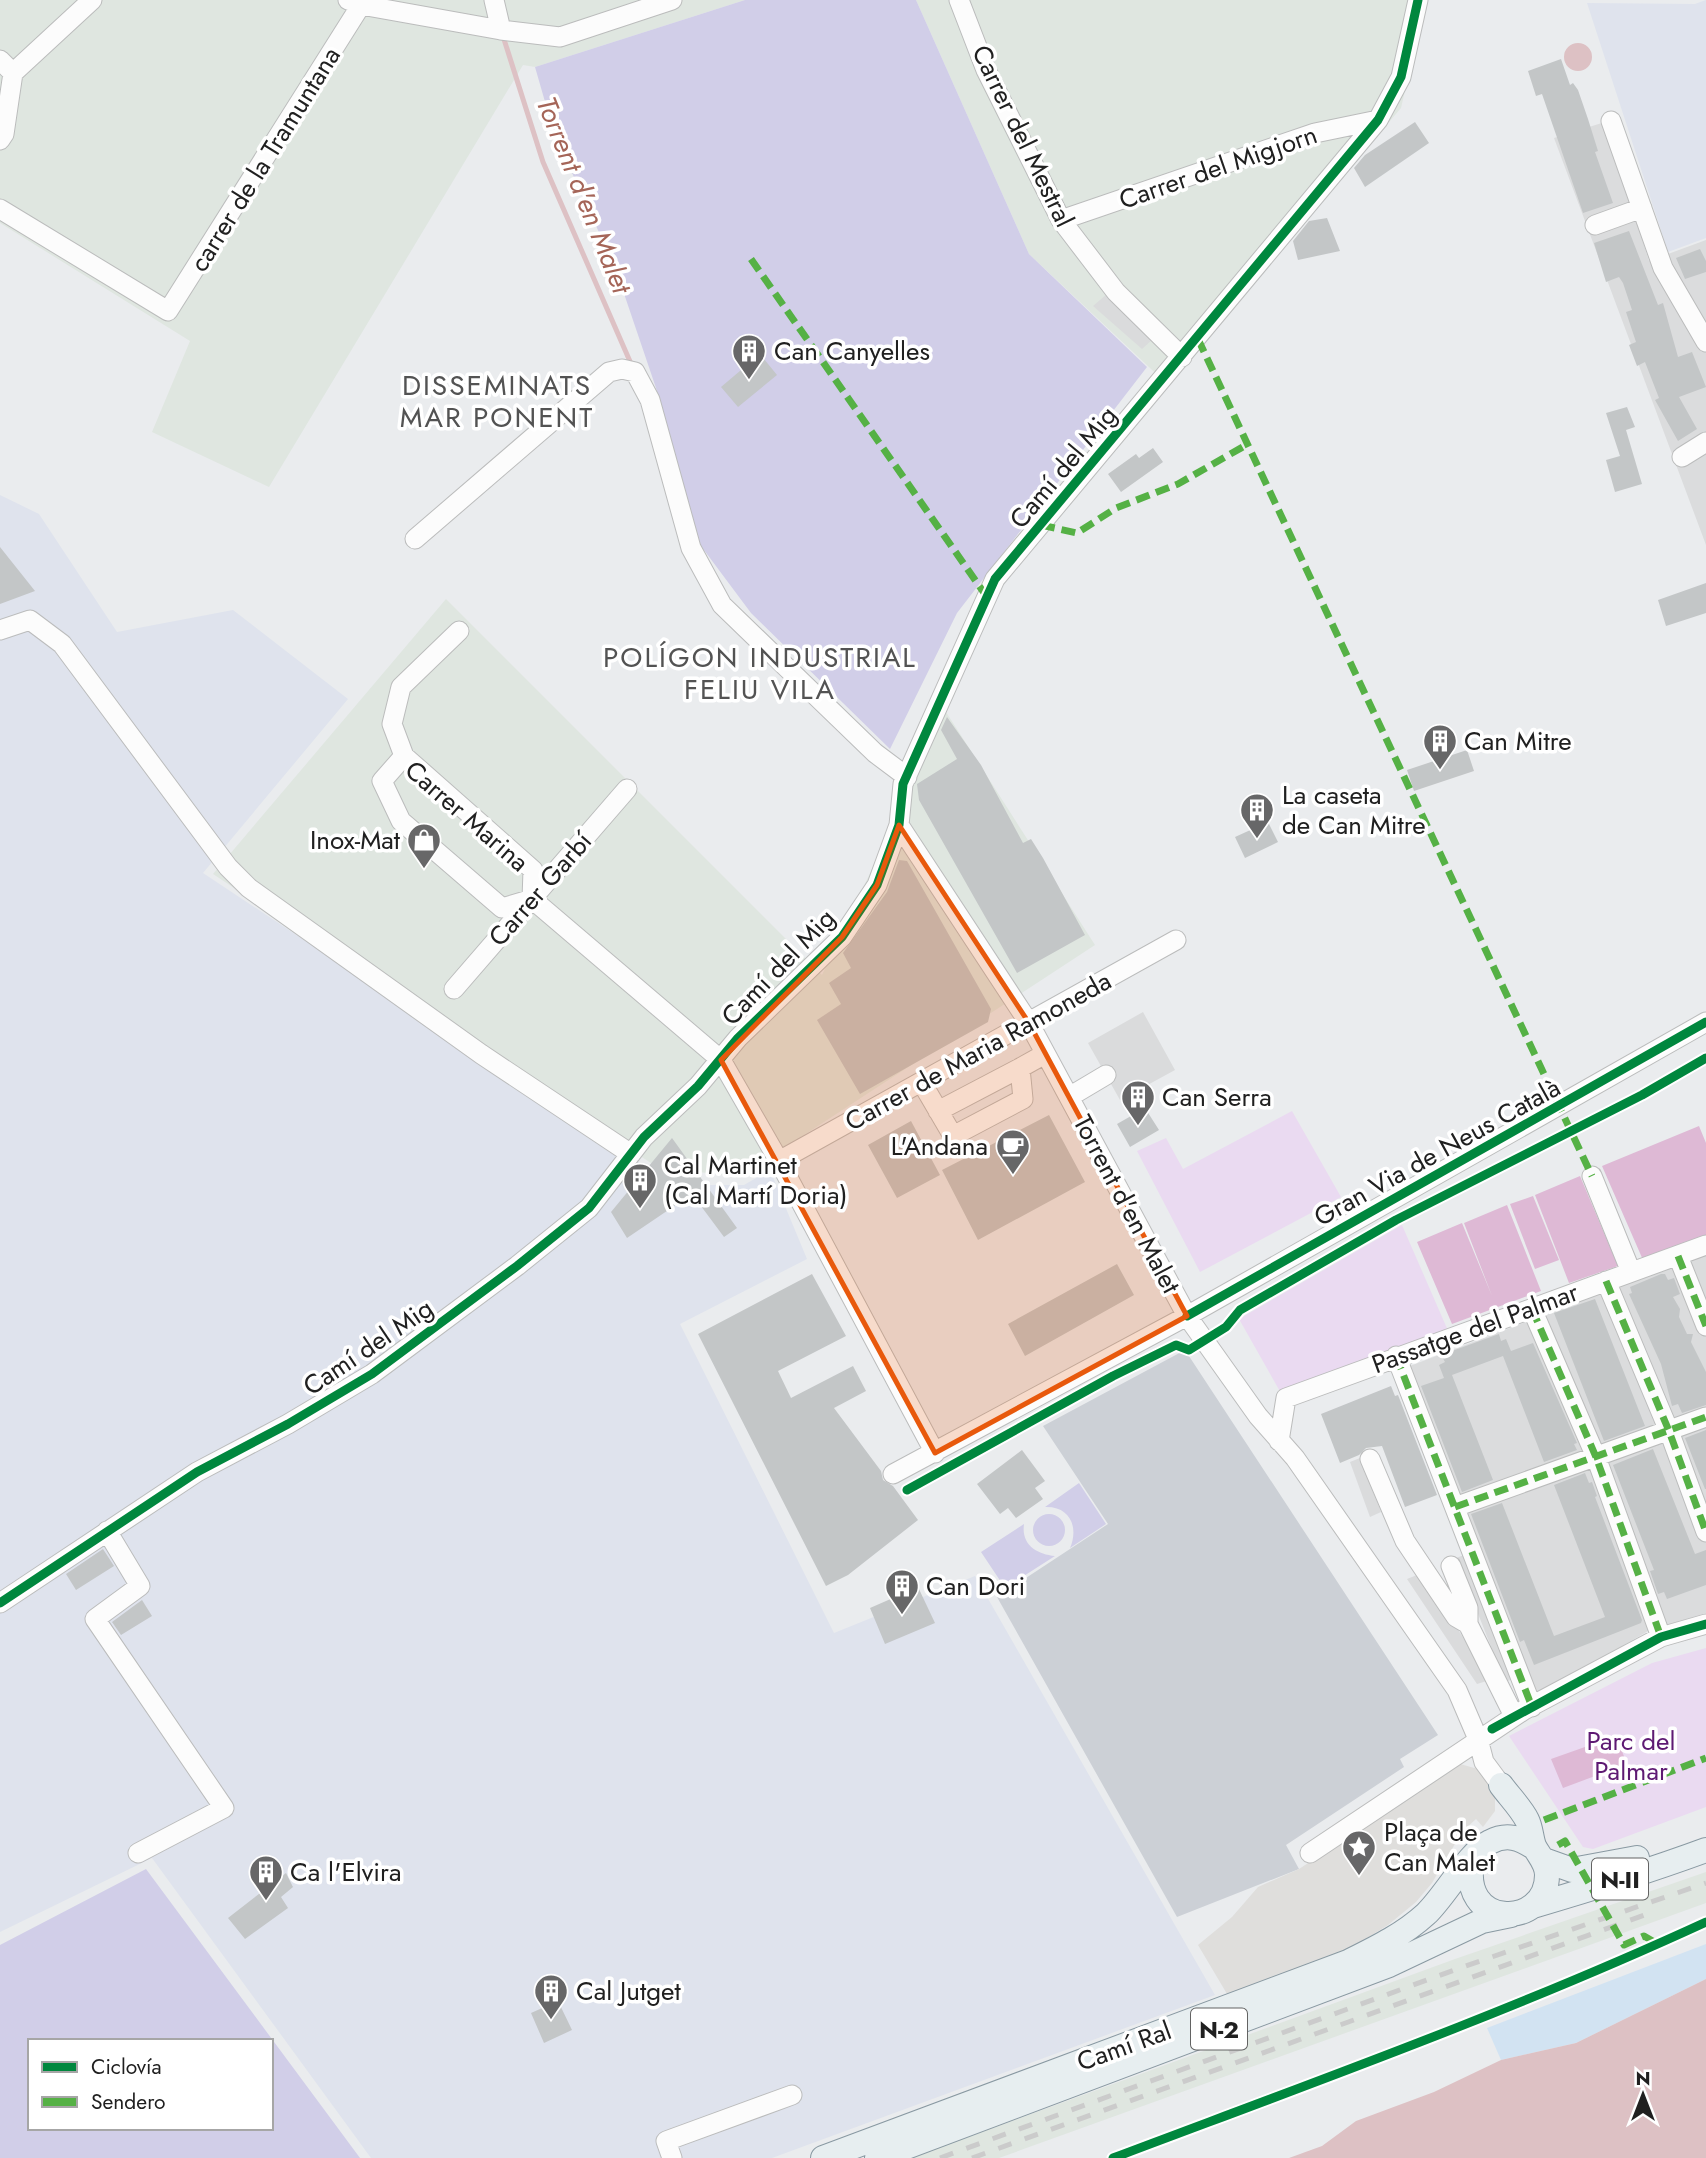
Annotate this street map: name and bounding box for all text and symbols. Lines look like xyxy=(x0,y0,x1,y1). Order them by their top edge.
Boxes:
street label: Carrer del Mestral xyxy=(962,38,1084,234)
street label: carrer de la Tramuntana xyxy=(180,39,350,279)
water label: Torrent d'en Malet xyxy=(526,90,643,301)
street label: Carrer del Migjorn xyxy=(1114,115,1322,219)
building icon: Can Canyelles xyxy=(730,332,768,381)
place label: Can Canyelles xyxy=(774,332,930,370)
district label: DISSEMINATS MAR PONENT xyxy=(400,365,594,438)
street label: Camí del Mig xyxy=(1000,397,1126,537)
district label: POLÍGON INDUSTRIAL FELIU VILA xyxy=(603,637,917,710)
building icon: Can Mitre xyxy=(1421,722,1459,771)
place label: Can Mitre xyxy=(1464,722,1572,760)
street label: Carrer Marina xyxy=(397,751,537,881)
place label: La caseta de Can Mitre xyxy=(1282,776,1426,844)
building icon: La caseta de Can Mitre xyxy=(1238,791,1276,840)
place label: Inox-Mat xyxy=(310,821,401,859)
shop icon: Inox-Mat xyxy=(405,821,443,870)
street label: Carrer Garbí xyxy=(479,822,601,955)
street label: Camí del Mig xyxy=(712,900,844,1034)
street label: Carrer de Maria Ramoneda xyxy=(838,962,1118,1140)
street label: Gran Via de Neus Català xyxy=(1307,1068,1567,1236)
building icon: Can Serra xyxy=(1119,1078,1157,1127)
place label: Can Serra xyxy=(1162,1078,1272,1116)
street label: Torrent d'en Malet xyxy=(1064,1108,1190,1301)
place label: L'Andana xyxy=(891,1127,988,1165)
cafe icon: L'Andana xyxy=(994,1127,1032,1176)
place label: Cal Martinet (Cal Martí Doria) xyxy=(664,1146,848,1214)
building icon: Cal Martinet (Cal Martí Doria) xyxy=(621,1161,659,1210)
street label: Passatge del Palmar xyxy=(1366,1273,1584,1383)
street label: Camí del Mig xyxy=(295,1289,441,1405)
building icon: Can Dori xyxy=(883,1567,921,1616)
place label: Can Dori xyxy=(926,1567,1025,1605)
park label: Parc del Palmar xyxy=(1587,1722,1675,1790)
place label: Plaça de Can Malet xyxy=(1384,1813,1496,1881)
place icon: Plaça de Can Malet xyxy=(1340,1828,1378,1877)
building icon: Ca l'Elvira xyxy=(247,1853,285,1902)
place label: Ca l'Elvira xyxy=(290,1853,401,1891)
road number: N-II xyxy=(1592,1858,1648,1900)
building icon: Cal Jutget xyxy=(532,1972,570,2021)
place label: Cal Jutget xyxy=(576,1972,681,2010)
road number: N-2 xyxy=(1191,2008,1247,2050)
street label: Camí Ral xyxy=(1071,2011,1177,2081)
legend xyxy=(28,2039,273,2130)
text: Ciclovía xyxy=(91,2052,162,2082)
north arrow xyxy=(1608,2060,1678,2130)
text: N xyxy=(1635,2065,1651,2092)
text: Sendero xyxy=(91,2087,166,2117)

